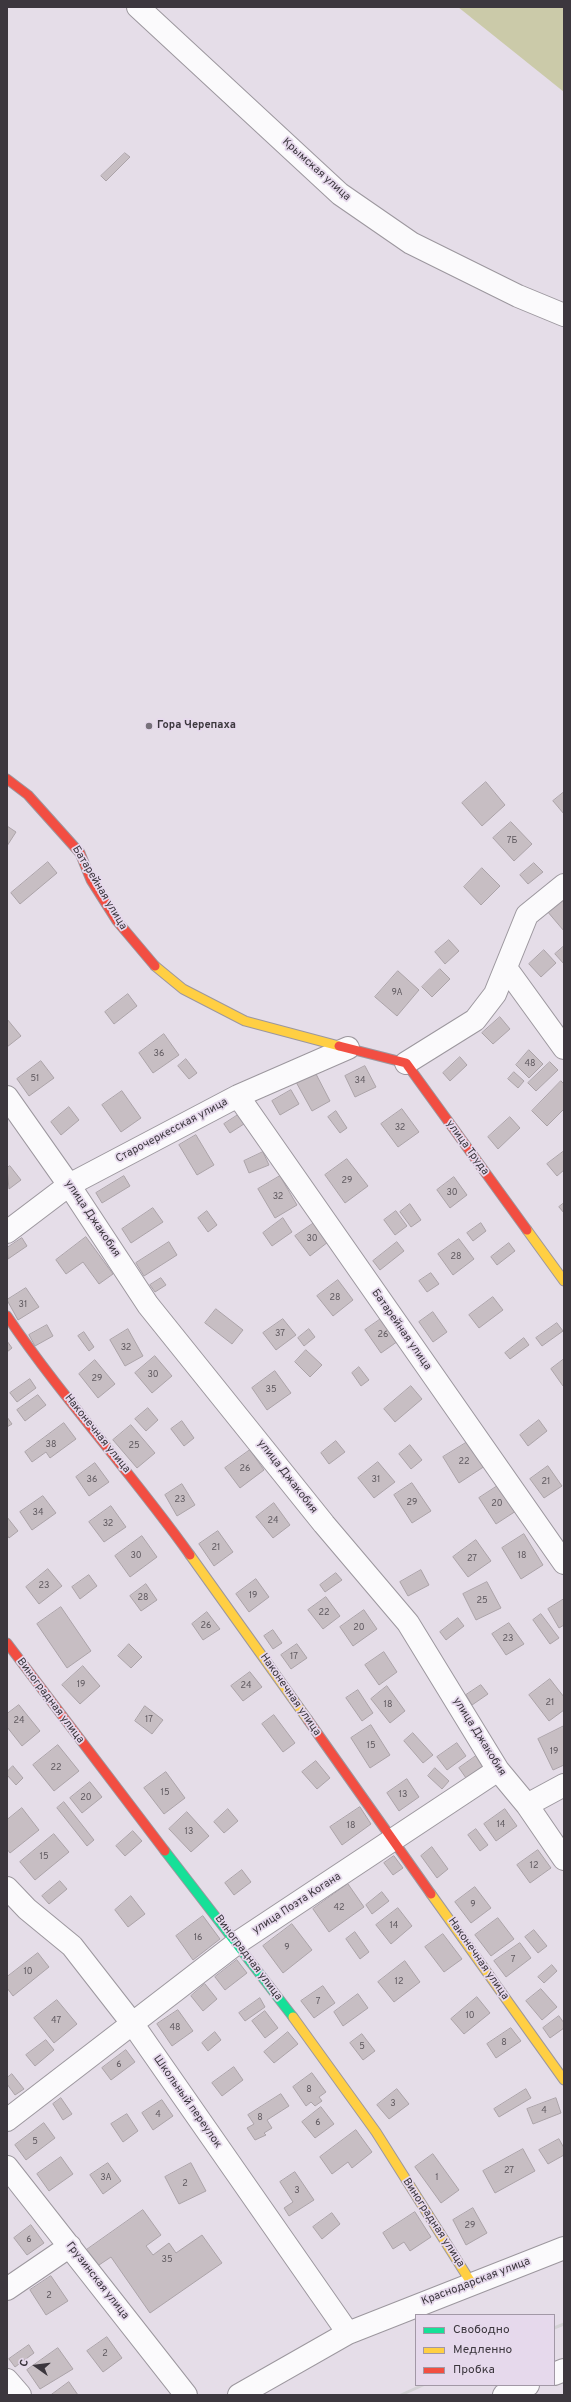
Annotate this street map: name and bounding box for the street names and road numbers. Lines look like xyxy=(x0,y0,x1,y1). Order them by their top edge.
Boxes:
street label: Крымская улица xyxy=(279,136,353,204)
street label: Батарейная улица xyxy=(69,844,129,932)
street label: Старочеркесская улица xyxy=(114,1096,230,1166)
street label: улица Труда xyxy=(443,1118,491,1178)
street label: улица Джакобия xyxy=(61,1178,123,1260)
street label: Батарейная улица xyxy=(368,1287,434,1373)
street label: Наконечная улица xyxy=(61,1392,133,1476)
street label: улица Джакобия xyxy=(254,1437,320,1517)
street label: Наконечная улица xyxy=(257,1651,323,1739)
street label: Виноградная улица xyxy=(14,1656,86,1746)
street label: улица Джакобия xyxy=(450,1695,508,1779)
street label: улица Поэта Когана xyxy=(250,1870,344,1938)
street label: Виноградная улица xyxy=(212,1913,284,2003)
street label: Наконечная улица xyxy=(445,1915,511,2003)
street label: Школьный переулок xyxy=(150,2053,224,2151)
street label: Виноградная улица xyxy=(399,2176,467,2270)
street label: Грузинская улица xyxy=(63,2240,131,2322)
street label: Краснодарская улица xyxy=(420,2255,532,2309)

